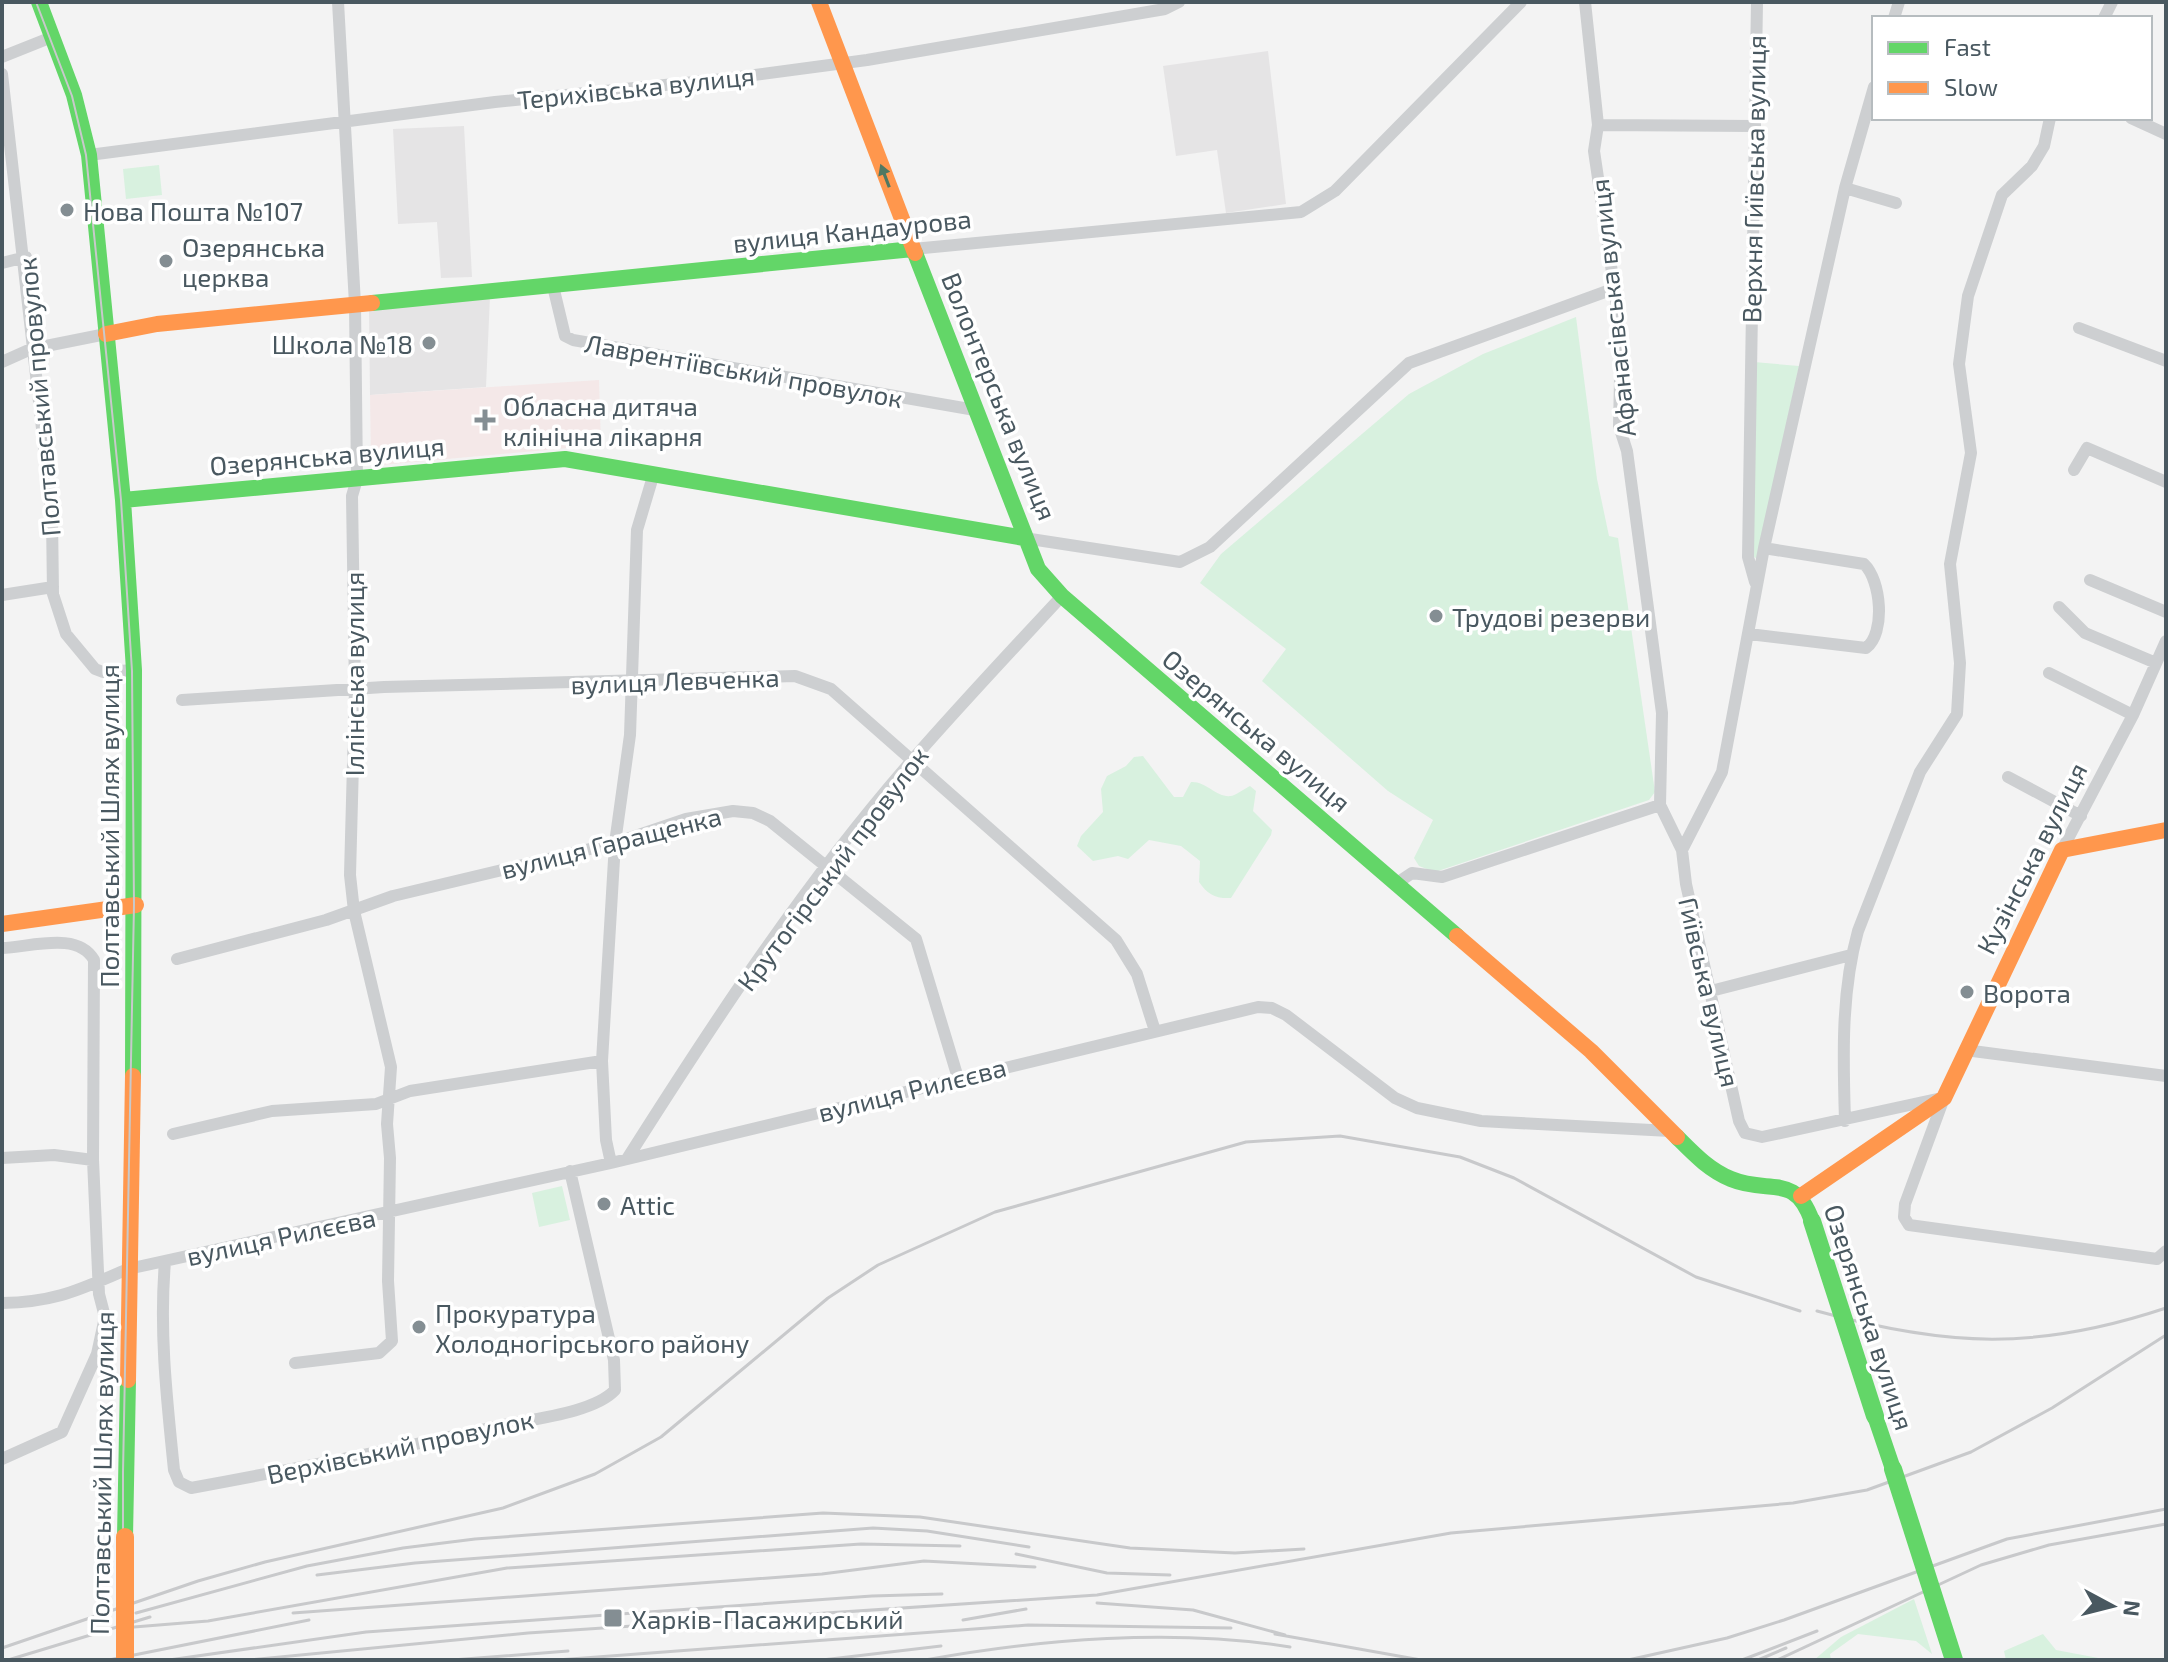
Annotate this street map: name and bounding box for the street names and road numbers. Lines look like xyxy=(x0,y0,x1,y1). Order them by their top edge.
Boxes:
street label: Верхня Гиївська вулиця xyxy=(1735,35,1772,323)
street label: Терихівська вулиця xyxy=(516,59,756,116)
street label: Афанасівська вулиця xyxy=(1583,177,1642,439)
street label: вулиця Кандаурова xyxy=(731,202,973,259)
street label: Полтавський провулок xyxy=(10,256,67,538)
street label: Волонтерська вулиця xyxy=(935,268,1064,525)
street label: Лаврентіївський провулок xyxy=(582,327,905,414)
street label: Озерянська вулиця xyxy=(208,429,446,482)
street label: Іллінська вулиця xyxy=(338,572,370,776)
street label: Озерянська вулиця xyxy=(1156,642,1357,818)
street label: вулиця Левченка xyxy=(570,661,780,700)
street label: Полтавський Шлях вулиця xyxy=(93,664,125,988)
street label: Крутогірський провулок xyxy=(730,740,935,997)
street label: Кузінська вулиця xyxy=(1969,757,2093,959)
street label: вулиця Гаращенка xyxy=(498,800,725,885)
street label: Гиївська вулиця xyxy=(1672,894,1747,1090)
street label: вулиця Рилєєва xyxy=(815,1051,1009,1128)
street label: Озерянська вулиця xyxy=(1818,1200,1921,1434)
street label: вулиця Рилєєва xyxy=(184,1201,379,1272)
street label: Полтавський Шлях вулиця xyxy=(83,1311,120,1635)
street label: Верхівський провулок xyxy=(264,1403,537,1490)

